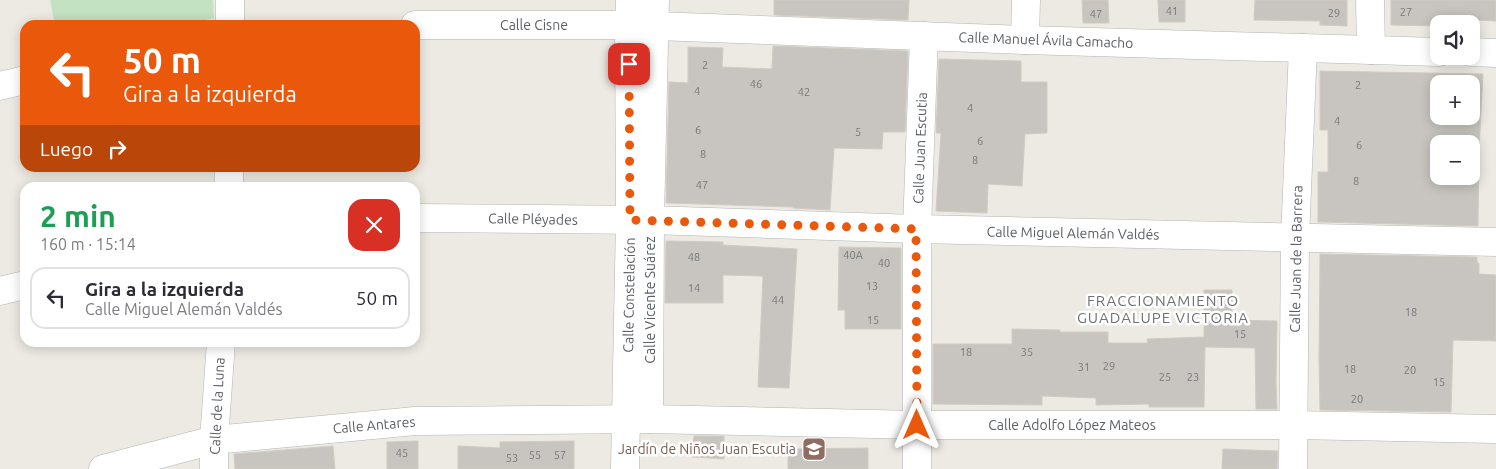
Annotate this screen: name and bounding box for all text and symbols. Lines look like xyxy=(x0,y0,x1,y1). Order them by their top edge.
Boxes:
house number: 41 xyxy=(1166,5,1178,17)
house number: 27 xyxy=(1400,6,1412,18)
house number: 29 xyxy=(1328,7,1340,19)
house number: 47 xyxy=(1090,8,1102,20)
map controls xyxy=(1430,15,1480,185)
button: sound xyxy=(1430,15,1480,65)
street label: Calle Cisne xyxy=(500,17,568,33)
street label: Calle Manuel Ávila Camacho xyxy=(958,28,1134,51)
icon: left xyxy=(40,40,105,105)
text: 50 m xyxy=(123,40,201,80)
pin xyxy=(608,43,650,85)
icon: arrive xyxy=(615,50,643,78)
house number: 2 xyxy=(702,59,708,71)
button: + xyxy=(1430,75,1480,125)
house number: 46 xyxy=(750,78,762,90)
house number: 2 xyxy=(1355,79,1361,91)
text: Gira a la izquierda xyxy=(123,81,297,106)
house number: 4 xyxy=(694,85,700,97)
house number: 42 xyxy=(798,86,810,98)
street label: Calle Juan Escutia xyxy=(910,92,930,204)
house number: 4 xyxy=(967,102,973,114)
house number: 4 xyxy=(1334,115,1340,127)
house number: 6 xyxy=(695,124,701,136)
house number: 5 xyxy=(855,126,861,138)
icon: right xyxy=(103,135,131,163)
house number: 6 xyxy=(977,135,983,147)
button: − xyxy=(1430,135,1480,185)
text: Luego xyxy=(40,138,93,160)
house number: 6 xyxy=(1356,139,1362,151)
house number: 8 xyxy=(700,148,706,160)
house number: 8 xyxy=(972,154,978,166)
house number: 8 xyxy=(1353,175,1359,187)
house number: 47 xyxy=(696,179,708,191)
street label: Calle Juan de la Barrera xyxy=(1287,185,1305,333)
text: 2 min xyxy=(40,199,116,233)
button: close xyxy=(348,199,400,251)
street label: Calle Pléyades xyxy=(488,210,578,228)
street label: Calle Miguel Alemán Valdés xyxy=(986,223,1160,243)
text: 160 m · 15:14 xyxy=(40,235,136,253)
street label: Calle Vicente Suárez xyxy=(642,236,658,364)
street label: Calle Constelación xyxy=(620,237,638,353)
house number: 40A xyxy=(843,249,864,261)
house number: 48 xyxy=(688,251,700,263)
house number: 40 xyxy=(878,257,890,269)
text: Gira a la izquierda xyxy=(85,278,244,300)
house number: 13 xyxy=(866,280,878,292)
house number: 14 xyxy=(688,282,700,294)
icon: left xyxy=(42,284,70,312)
text: 50 m xyxy=(356,287,398,309)
district label: FRACCIONAMIENTO GUADALUPE VICTORIA xyxy=(1077,292,1249,326)
house number: 44 xyxy=(772,294,784,306)
text: Calle Miguel Alemán Valdés xyxy=(85,300,282,318)
house number: 18 xyxy=(1405,306,1417,318)
house number: 15 xyxy=(867,314,879,326)
house number: 15 xyxy=(1234,328,1246,340)
house number: 18 xyxy=(960,346,972,358)
house number: 35 xyxy=(1021,346,1033,358)
street label: Calle de la Luna xyxy=(206,357,228,455)
house number: 29 xyxy=(1103,360,1115,372)
house number: 31 xyxy=(1078,361,1090,373)
house number: 18 xyxy=(1344,363,1356,375)
house number: 20 xyxy=(1404,364,1416,376)
house number: 25 xyxy=(1159,371,1171,383)
house number: 23 xyxy=(1187,371,1199,383)
house number: 15 xyxy=(1433,376,1445,388)
house number: 20 xyxy=(1351,393,1363,405)
position arrow xyxy=(890,398,942,450)
street label: Calle Antares xyxy=(332,413,416,437)
street label: Calle Adolfo López Mateos xyxy=(988,417,1156,433)
school or university icon: Jardín de Niños Juan Escutia xyxy=(801,436,827,462)
place label: Jardín de Niños Juan Escutia xyxy=(618,441,796,457)
house number: 45 xyxy=(396,447,408,459)
house number: 55 xyxy=(529,449,541,461)
house number: 57 xyxy=(554,449,566,461)
house number: 53 xyxy=(506,452,518,464)

